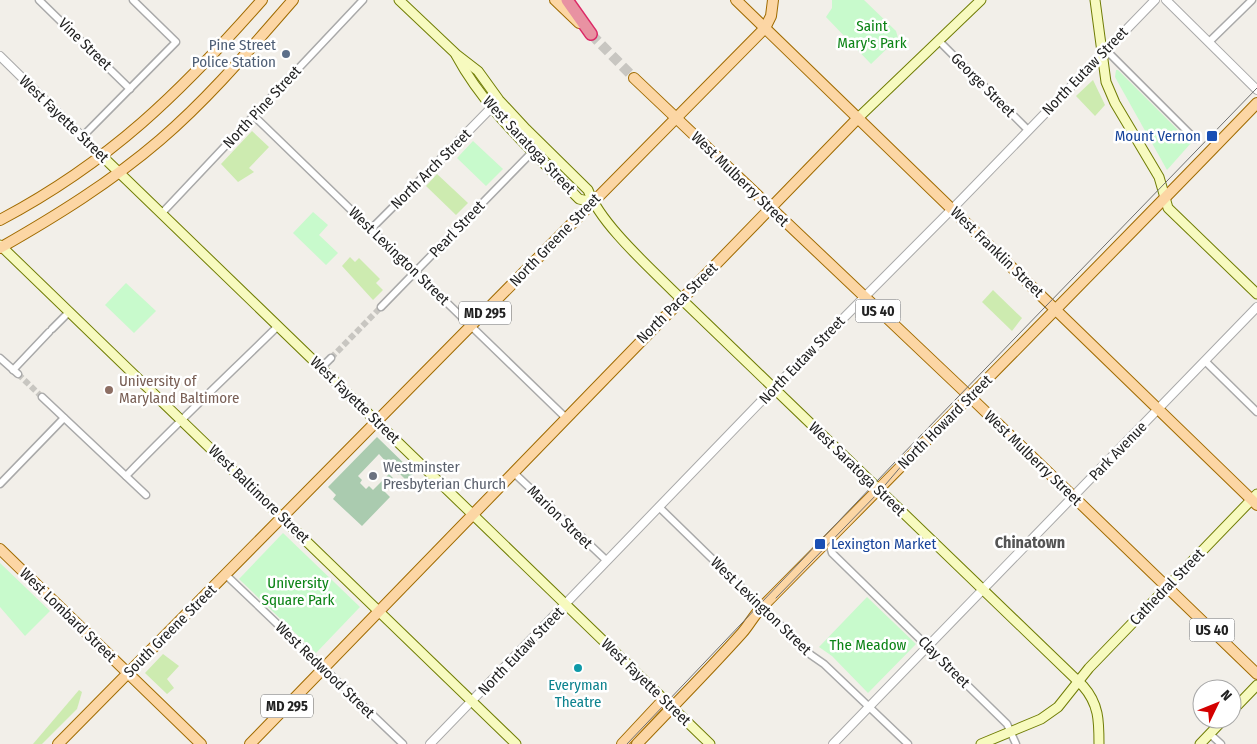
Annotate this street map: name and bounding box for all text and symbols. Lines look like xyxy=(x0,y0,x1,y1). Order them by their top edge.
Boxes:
street label: Vine Street xyxy=(55,14,115,74)
park label: Saint Mary's Park xyxy=(837,17,907,52)
street label: North Eutaw Street xyxy=(1038,23,1132,119)
place label: Pine Street Police Station xyxy=(192,36,276,71)
marker: Pine Street Police Station xyxy=(280,48,292,60)
street label: George Street xyxy=(947,49,1019,121)
street label: North Pine Street xyxy=(219,62,305,152)
street label: West Fayette Street xyxy=(15,72,113,166)
street label: West Saratoga Street xyxy=(479,92,579,198)
street label: North Arch Street xyxy=(387,125,475,213)
place label: Mount Vernon xyxy=(1115,127,1201,145)
street label: West Mulberry Street xyxy=(687,128,793,230)
marker: Mount Vernon xyxy=(1205,129,1219,143)
street label: North Greene Street xyxy=(506,190,604,290)
street label: Pearl Street xyxy=(426,197,488,261)
street label: West Lexington Street xyxy=(345,203,453,309)
street label: West Franklin Street xyxy=(947,203,1047,301)
street label: North Paca Street xyxy=(633,259,721,347)
road number: US 40 xyxy=(856,300,900,322)
road number: MD 295 xyxy=(459,302,511,324)
street label: North Eutaw Street xyxy=(755,312,849,408)
street label: West Fayette Street xyxy=(306,353,404,447)
street label: North Howard Street xyxy=(894,371,996,473)
place label: University of Maryland Baltimore xyxy=(119,372,239,407)
marker: University of Maryland Baltimore xyxy=(103,384,115,396)
street label: West Mulberry Street xyxy=(980,407,1086,509)
street label: West Saratoga Street xyxy=(805,418,909,520)
street label: Park Avenue xyxy=(1085,418,1151,484)
street label: West Baltimore Street xyxy=(205,441,313,547)
place label: Westminster Presbyterian Church xyxy=(383,458,506,493)
marker: Westminster Presbyterian Church xyxy=(367,470,379,482)
street label: Marion Street xyxy=(524,482,596,552)
district label: Chinatown xyxy=(995,533,1065,552)
place label: Lexington Market xyxy=(831,535,936,553)
marker: Lexington Market xyxy=(813,537,827,551)
street label: Cathedral Street xyxy=(1126,545,1208,629)
street label: West Lexington Street xyxy=(707,553,815,659)
street label: West Lombard Street xyxy=(16,564,120,666)
park label: University Square Park xyxy=(261,574,335,609)
street label: South Greene Street xyxy=(120,581,220,681)
street label: North Eutaw Street xyxy=(474,603,568,699)
street label: West Redwood Street xyxy=(272,618,378,722)
road number: US 40 xyxy=(1190,618,1234,642)
street label: Clay Street xyxy=(914,632,974,692)
street label: West Fayette Street xyxy=(597,635,695,729)
park label: The Meadow xyxy=(830,636,907,654)
marker: Everyman Theatre xyxy=(572,662,584,674)
place label: Everyman Theatre xyxy=(548,676,608,711)
north arrow xyxy=(1192,679,1242,729)
text: N xyxy=(1217,687,1235,704)
road number: MD 295 xyxy=(261,694,313,718)

